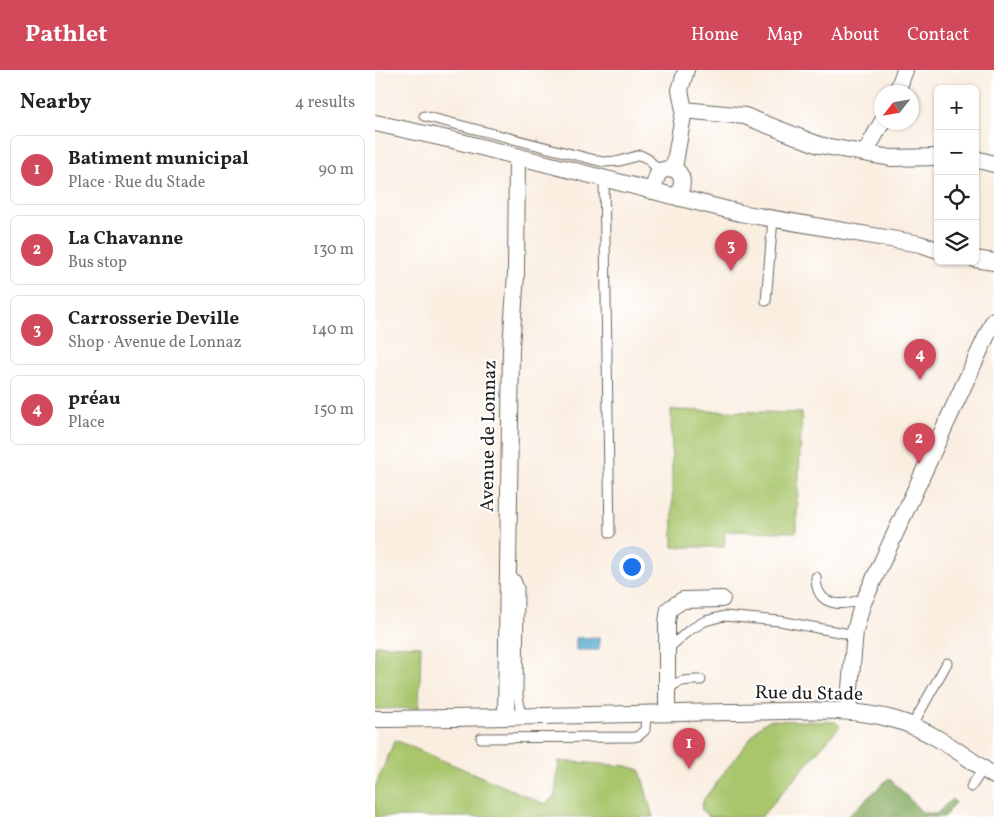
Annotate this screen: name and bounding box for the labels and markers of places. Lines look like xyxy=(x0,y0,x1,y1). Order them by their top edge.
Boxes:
pin: 3 xyxy=(715,230,747,271)
pin: 4 xyxy=(904,339,936,380)
pin: 2 xyxy=(903,423,935,464)
pin: 1 xyxy=(673,728,705,769)

